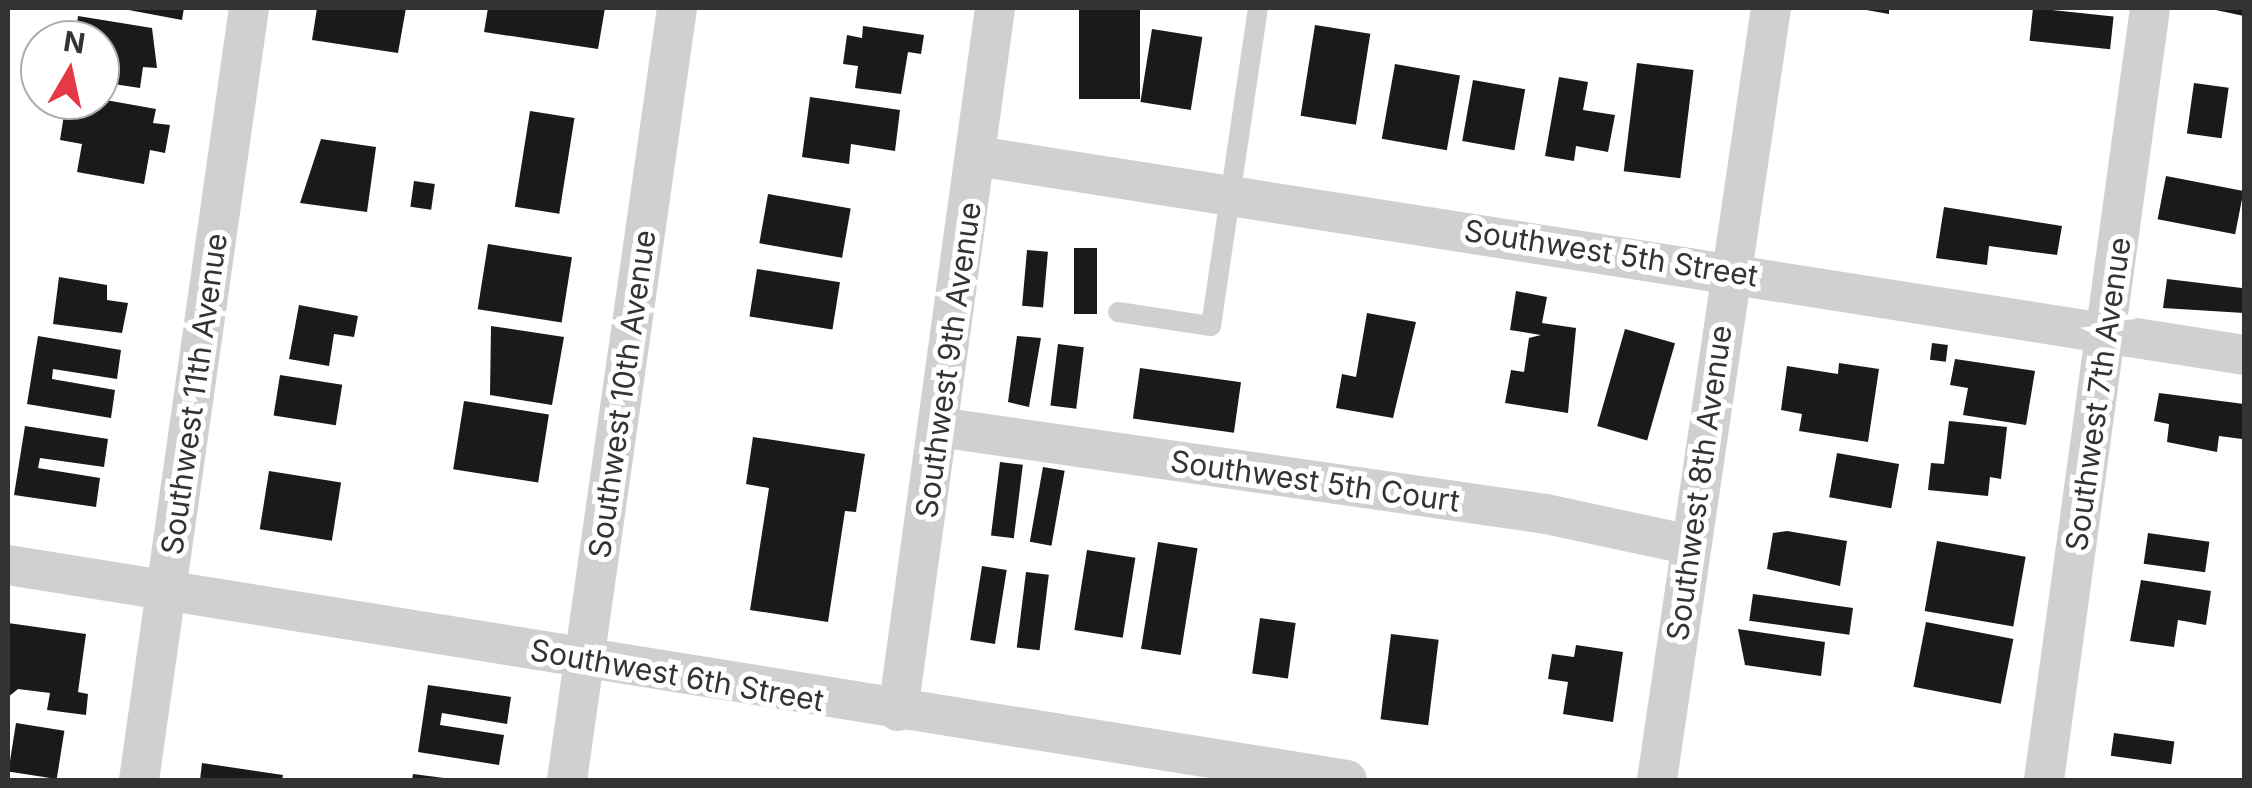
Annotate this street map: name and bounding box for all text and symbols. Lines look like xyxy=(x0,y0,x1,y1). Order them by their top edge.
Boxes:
north arrow xyxy=(20,20,120,120)
text: N xyxy=(61,24,88,61)
street label: Southwest 9th Avenue xyxy=(908,200,988,520)
street label: Southwest 5th Street xyxy=(1462,212,1760,294)
street label: Southwest 10th Avenue xyxy=(581,228,663,560)
street label: Southwest 11th Avenue xyxy=(154,231,234,557)
street label: Southwest 7th Avenue xyxy=(2058,235,2138,553)
street label: Southwest 8th Avenue xyxy=(1659,323,1739,643)
street label: Southwest 5th Court xyxy=(1168,443,1462,519)
street label: Southwest 6th Street xyxy=(527,631,827,719)

